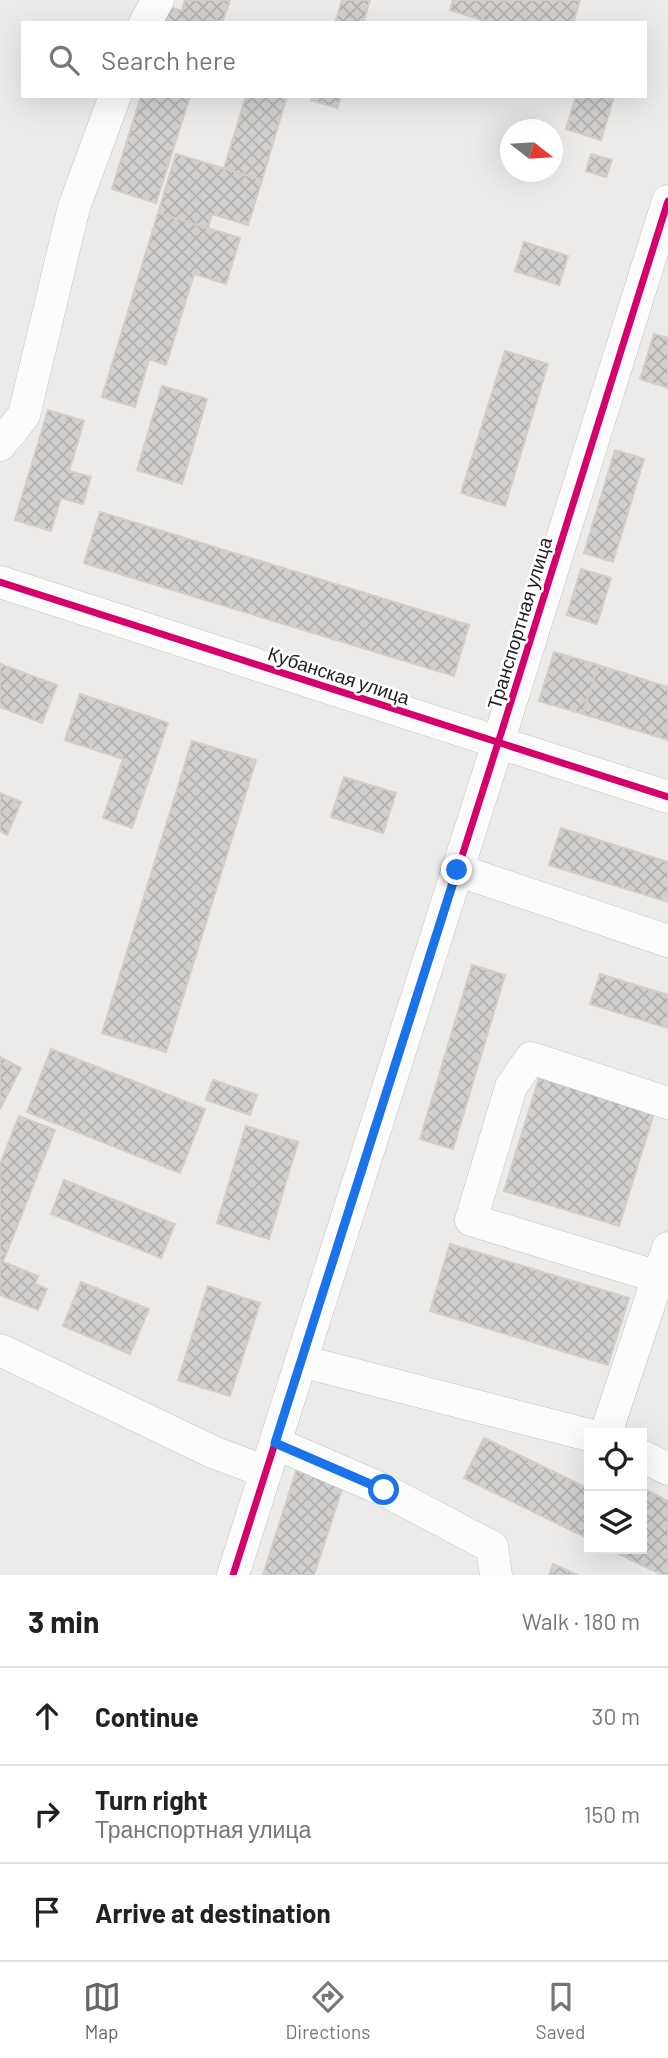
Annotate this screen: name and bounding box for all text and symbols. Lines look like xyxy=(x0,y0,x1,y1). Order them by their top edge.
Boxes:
search box xyxy=(21,21,647,98)
icon: search xyxy=(45,41,83,79)
text: Search here xyxy=(101,44,236,75)
north arrow xyxy=(500,119,563,182)
street label: Транспортная улица xyxy=(482,534,556,712)
street label: Кубанская улица xyxy=(265,641,413,709)
route end xyxy=(441,854,472,885)
map controls xyxy=(584,1428,647,1554)
button: locate xyxy=(584,1428,647,1491)
route start xyxy=(368,1474,399,1505)
button: layers xyxy=(584,1491,647,1554)
text: 3 min xyxy=(28,1603,99,1639)
text: Walk · 180 m xyxy=(522,1607,640,1635)
icon: ahead xyxy=(28,1697,66,1735)
text: Continue xyxy=(95,1701,199,1732)
text: 30 m xyxy=(592,1702,640,1730)
text: Turn right xyxy=(95,1784,208,1815)
icon: right xyxy=(28,1795,66,1833)
text: 150 m xyxy=(584,1800,640,1828)
text: Транспортная улица xyxy=(95,1815,311,1843)
icon: arrive xyxy=(28,1893,66,1931)
text: Arrive at destination xyxy=(95,1897,331,1928)
tab: Map xyxy=(83,1978,121,2043)
tab: Directions xyxy=(286,1978,371,2043)
tab: Saved xyxy=(536,1978,585,2043)

